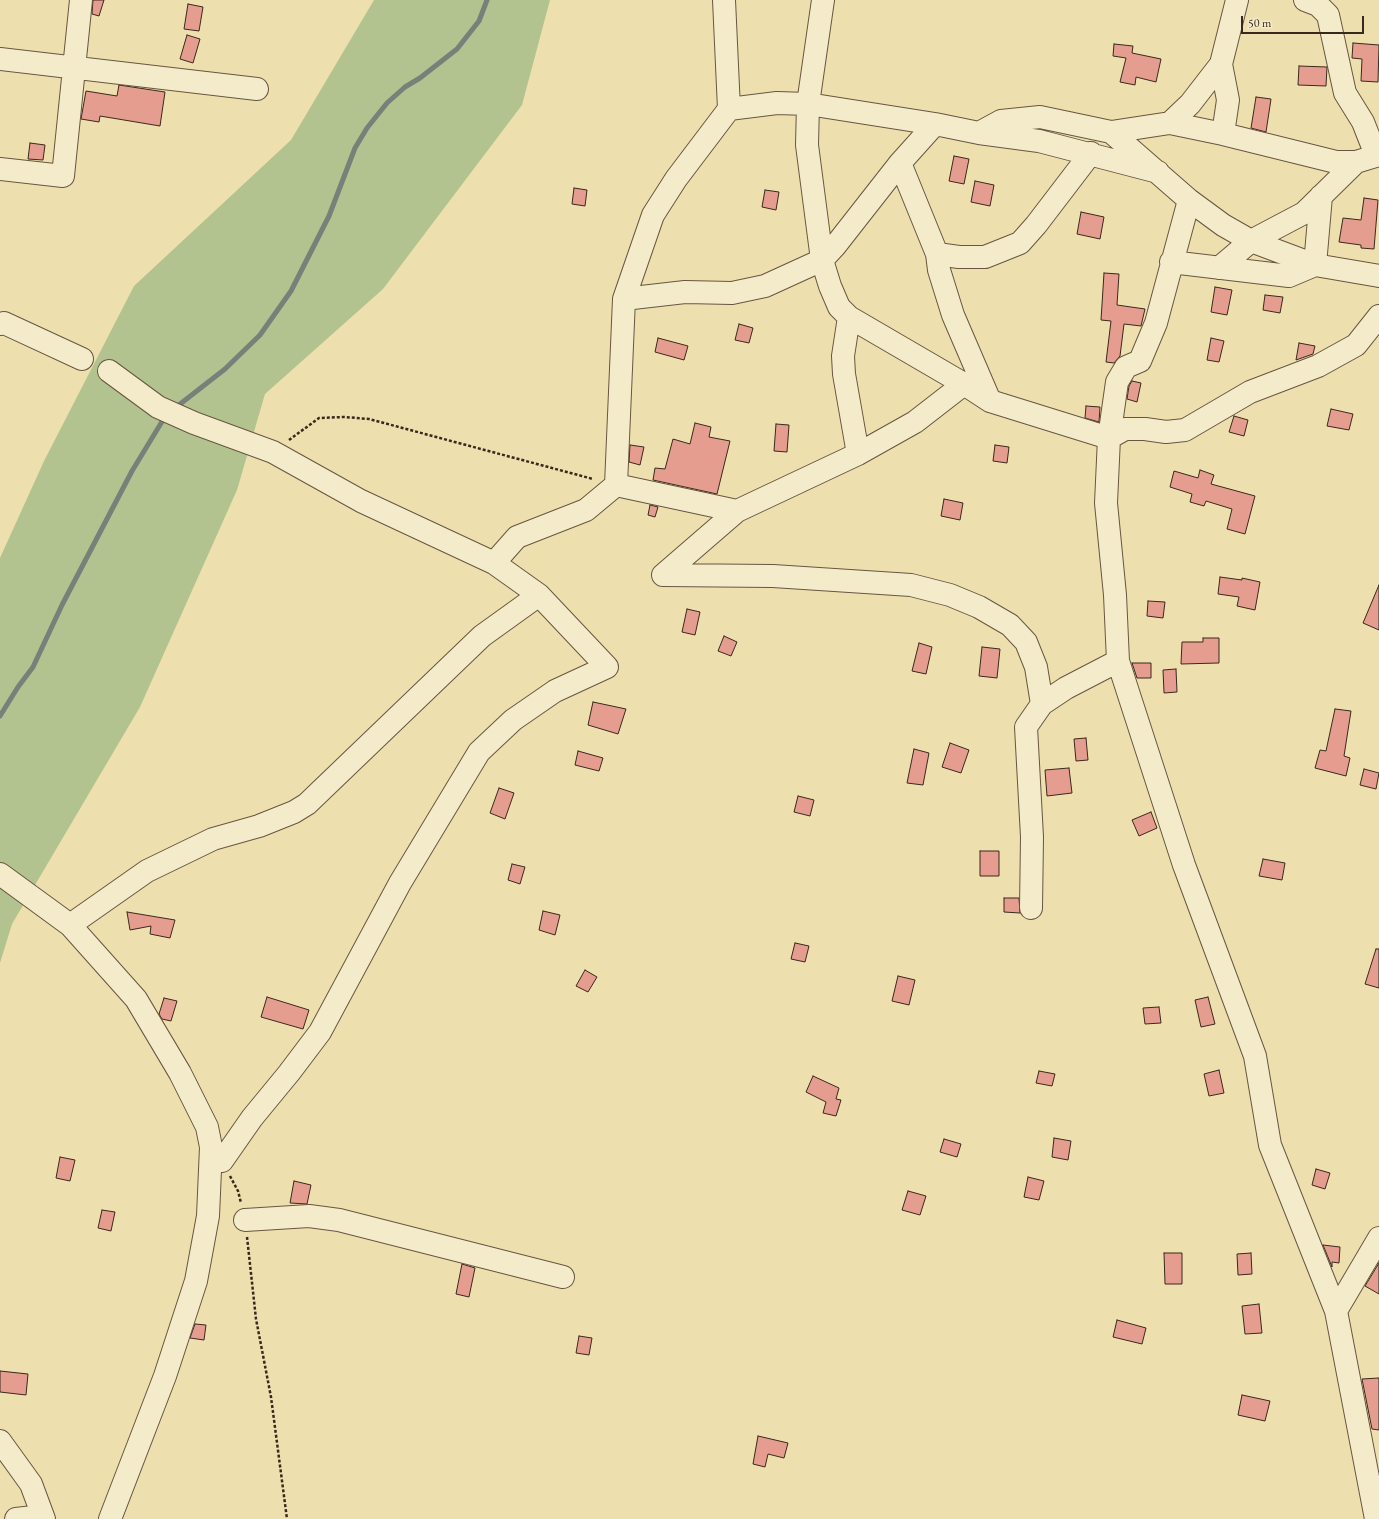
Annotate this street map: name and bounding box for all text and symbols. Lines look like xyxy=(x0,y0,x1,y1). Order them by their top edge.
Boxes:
scale bar xyxy=(1243,8,1366,34)
text: 50 m xyxy=(1248,15,1271,31)

